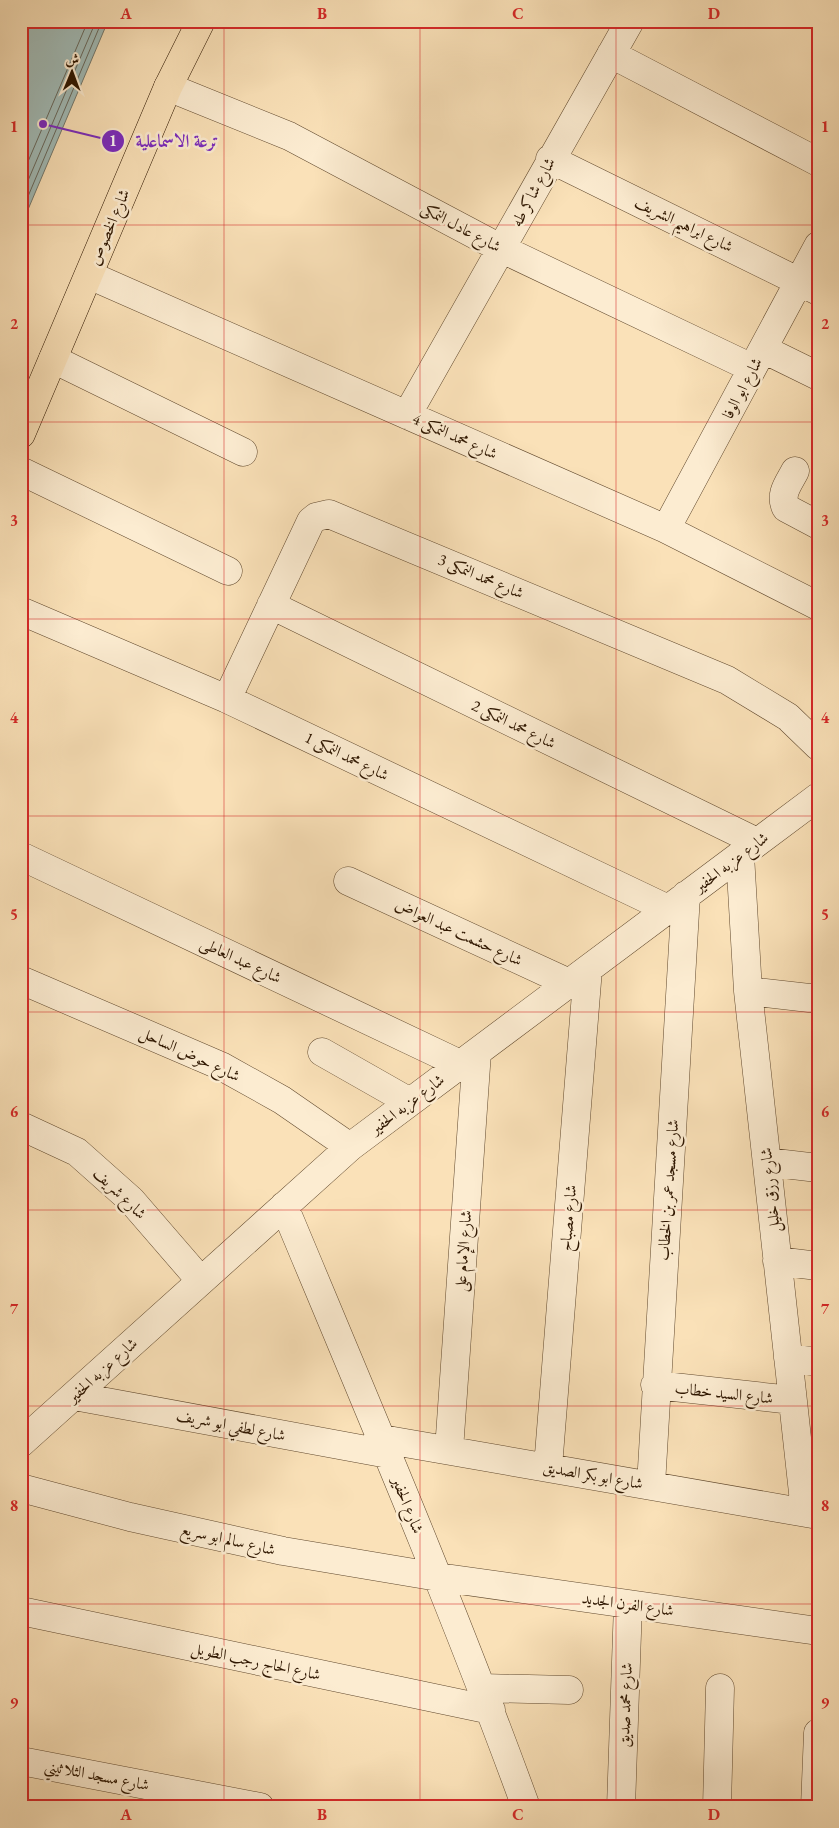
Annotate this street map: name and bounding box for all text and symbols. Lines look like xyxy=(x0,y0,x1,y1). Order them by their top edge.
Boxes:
text: A xyxy=(119,3,132,24)
text: B xyxy=(317,3,327,24)
text: C xyxy=(512,3,524,24)
text: D xyxy=(708,3,720,24)
north arrow xyxy=(48,48,98,98)
text: ش xyxy=(65,50,79,68)
text: 1 xyxy=(10,116,18,137)
text: 1 xyxy=(821,116,829,137)
callout: ترعة الاسماعلية xyxy=(101,124,229,157)
text: ترعة الاسماعلية xyxy=(135,129,219,152)
text: 1 xyxy=(109,131,117,150)
street label: شارع شاكر طه xyxy=(506,154,563,232)
street label: شارع الخصوص xyxy=(84,186,137,270)
street label: شارع ابراهيم الشريف xyxy=(629,191,737,262)
street label: شارع عادل النمكى xyxy=(416,197,505,260)
text: 2 xyxy=(10,313,19,334)
text: 2 xyxy=(821,313,830,334)
street label: شارع ابو الوفا xyxy=(717,354,770,424)
street label: شارع محمد النمكى 4 xyxy=(408,408,501,467)
text: 3 xyxy=(10,510,18,531)
text: 3 xyxy=(821,510,829,531)
street label: شارع محمد النمكى 3 xyxy=(434,549,527,606)
street label: شارع محمد النمكى 2 xyxy=(467,695,560,756)
text: 4 xyxy=(10,707,19,728)
text: 4 xyxy=(821,707,830,728)
street label: شارع محمد النمكى 1 xyxy=(300,727,393,788)
street label: شارع عزبه الحفير xyxy=(688,827,774,901)
street label: شارع حشمت عبد العواض xyxy=(391,893,526,973)
text: 5 xyxy=(10,904,18,925)
text: 5 xyxy=(821,904,829,925)
street label: شارع عبد العاطى xyxy=(196,932,285,991)
street label: شارع حوض الساحل xyxy=(135,1022,244,1089)
street label: شارع عزبه الحفير xyxy=(364,1069,450,1143)
text: 6 xyxy=(10,1101,19,1122)
text: 6 xyxy=(821,1101,830,1122)
street label: شارع مسجد عمر بن الخطاب xyxy=(653,1119,686,1262)
street label: شارع رزق خليل xyxy=(755,1146,788,1233)
street label: شارع شريف xyxy=(87,1162,151,1226)
street label: شارع مصباح xyxy=(555,1184,585,1253)
street label: شارع الإمام على xyxy=(450,1209,480,1293)
text: 7 xyxy=(10,1298,19,1319)
text: 7 xyxy=(821,1298,830,1319)
street label: شارع عزبه الحفير xyxy=(61,1333,144,1411)
street label: شارع السيد خطاب xyxy=(673,1377,774,1412)
street label: شارع لطفي ابو شريف xyxy=(174,1404,287,1451)
street label: شارع ابو بكر الصديق xyxy=(541,1456,645,1497)
street label: شارع الحفير xyxy=(384,1472,429,1538)
text: 8 xyxy=(10,1495,18,1516)
text: 8 xyxy=(821,1495,829,1516)
street label: شارع سالم ابو سريع xyxy=(178,1518,277,1565)
street label: شارع الفرن الجديد xyxy=(580,1587,675,1624)
street label: شارع الحاج رجب الطويل xyxy=(188,1637,323,1689)
street label: شارع محمد صديق xyxy=(613,1662,640,1748)
text: 9 xyxy=(10,1692,19,1713)
text: 9 xyxy=(821,1692,830,1713)
street label: شارع مسجد الثلاثيني xyxy=(42,1755,151,1800)
text: A xyxy=(119,1804,132,1825)
text: B xyxy=(317,1804,327,1825)
text: C xyxy=(512,1804,524,1825)
text: D xyxy=(708,1804,720,1825)

